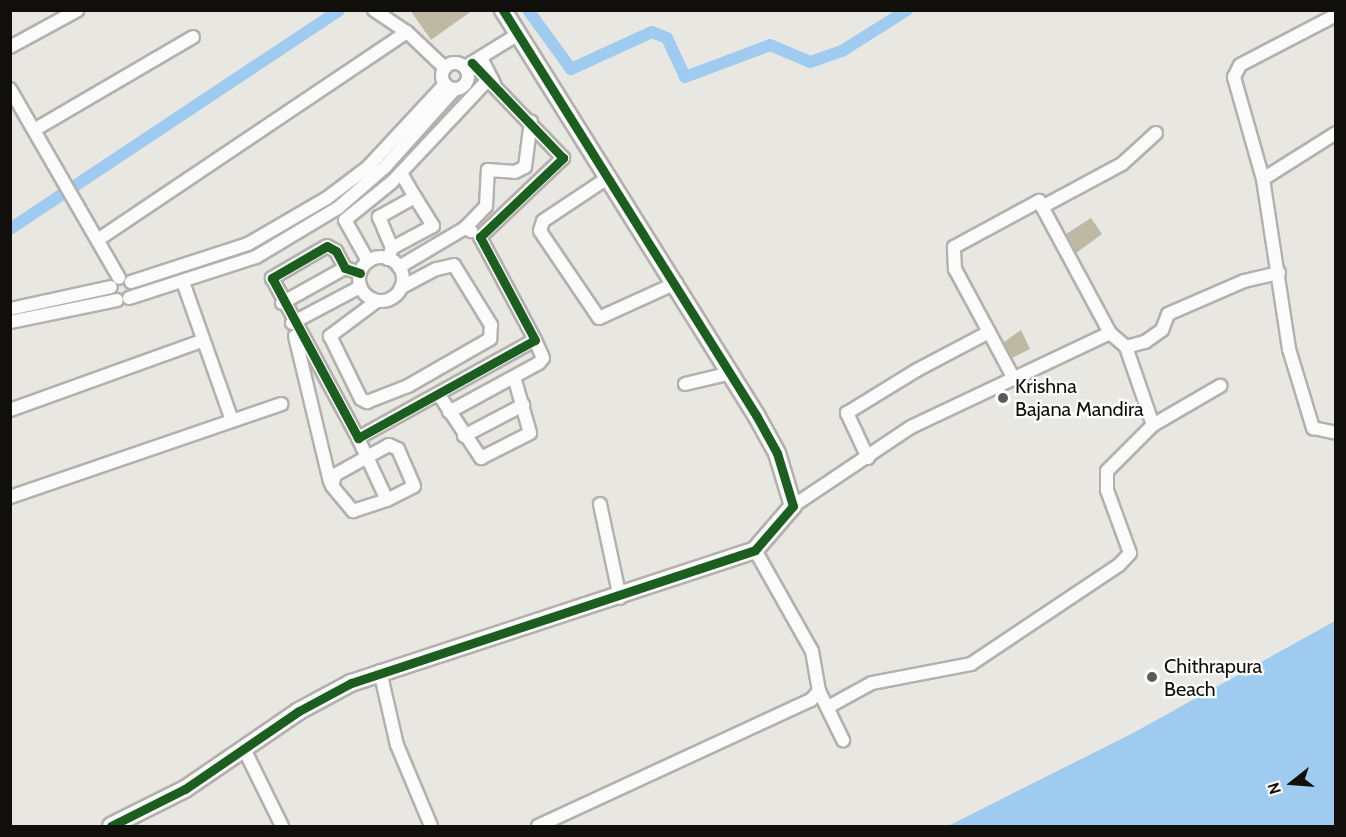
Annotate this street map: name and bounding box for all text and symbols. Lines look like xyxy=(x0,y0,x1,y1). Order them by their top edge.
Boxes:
place label: Krishna Bajana Mandira xyxy=(1015,374,1144,421)
marker: Krishna Bajana Mandira xyxy=(996,391,1010,405)
place label: Chithrapura Beach xyxy=(1164,654,1262,701)
marker: Chithrapura Beach xyxy=(1145,670,1159,684)
north arrow xyxy=(1262,753,1322,813)
text: N xyxy=(1264,780,1285,797)

